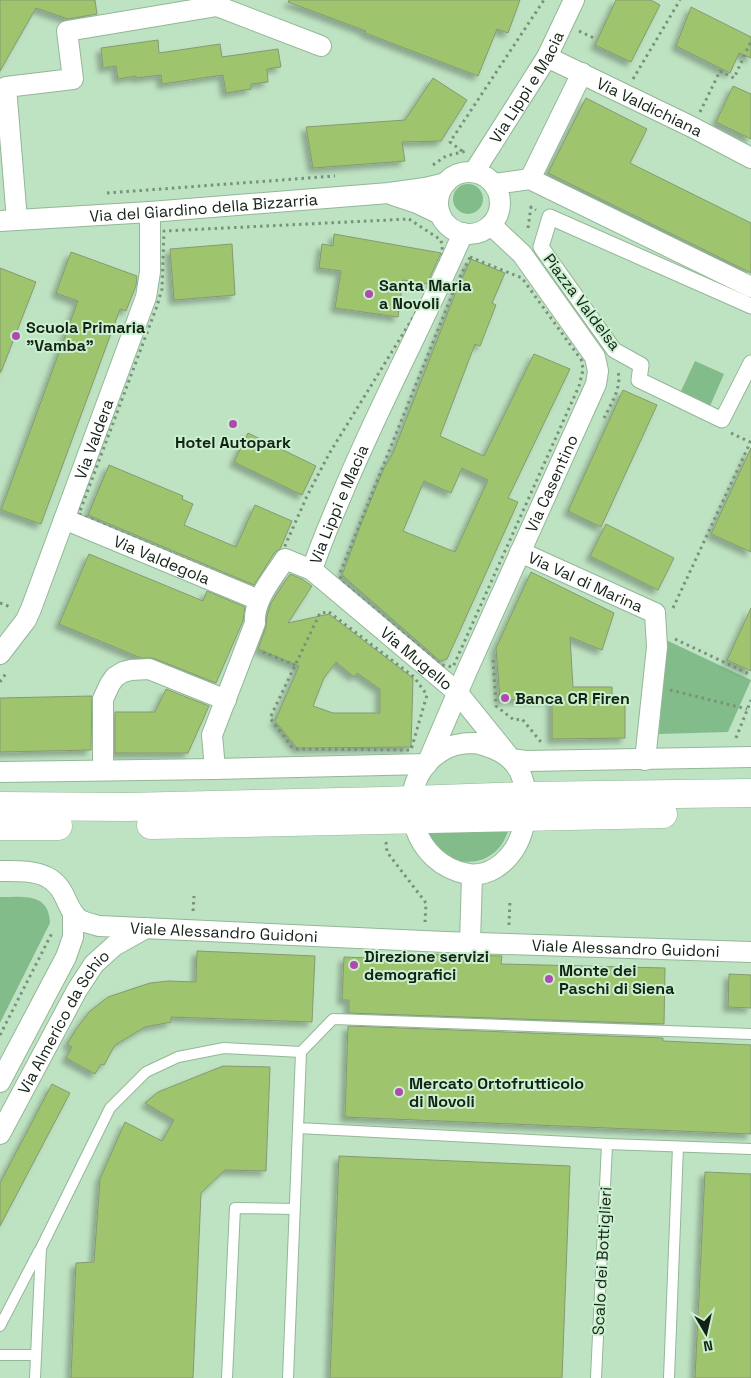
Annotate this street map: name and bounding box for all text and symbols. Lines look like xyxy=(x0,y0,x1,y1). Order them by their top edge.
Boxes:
street label: Via Lippi e Macia xyxy=(485,28,568,147)
street label: Via Valdichiana xyxy=(593,72,706,141)
street label: Via del Giardino della Bizzarria xyxy=(89,188,319,226)
street label: Piazza Valdelsa xyxy=(539,249,625,355)
place label: Santa Maria a Novoli xyxy=(379,275,471,314)
marker: Santa Maria a Novoli xyxy=(363,288,375,300)
place label: Scuola Primaria "Vamba" xyxy=(26,317,145,356)
marker: Scuola Primaria "Vamba" xyxy=(10,330,22,342)
street label: Via Valdera xyxy=(69,396,118,482)
marker: Hotel Autopark xyxy=(227,418,239,430)
street label: Via Casentino xyxy=(520,431,582,536)
place label: Hotel Autopark xyxy=(175,432,291,453)
street label: Via Lippi e Macia xyxy=(304,441,373,567)
street label: Via Valdegola xyxy=(111,530,213,589)
street label: Via Val di Marina xyxy=(525,547,646,617)
street label: Via Mugello xyxy=(376,622,457,694)
place label: Banca CR Firen xyxy=(515,688,630,709)
marker: Banca CR Firen xyxy=(499,692,511,704)
street label: Viale Alessandro Guidoni xyxy=(130,917,318,947)
street label: Viale Alessandro Guidoni xyxy=(531,934,720,961)
street label: Via Almerico da Schio xyxy=(13,945,114,1098)
place label: Direzione servizi demografici xyxy=(364,946,489,985)
marker: Direzione servizi demografici xyxy=(348,959,360,971)
place label: Monte dei Paschi di Siena xyxy=(559,960,674,999)
marker: Monte dei Paschi di Siena xyxy=(543,973,555,985)
place label: Mercato Ortofrutticolo di Novoli xyxy=(409,1073,584,1112)
marker: Mercato Ortofrutticolo di Novoli xyxy=(393,1086,405,1098)
street label: Scalo dei Bottiglieri xyxy=(588,1186,616,1336)
north arrow xyxy=(681,1308,731,1358)
text: N xyxy=(702,1336,714,1355)

